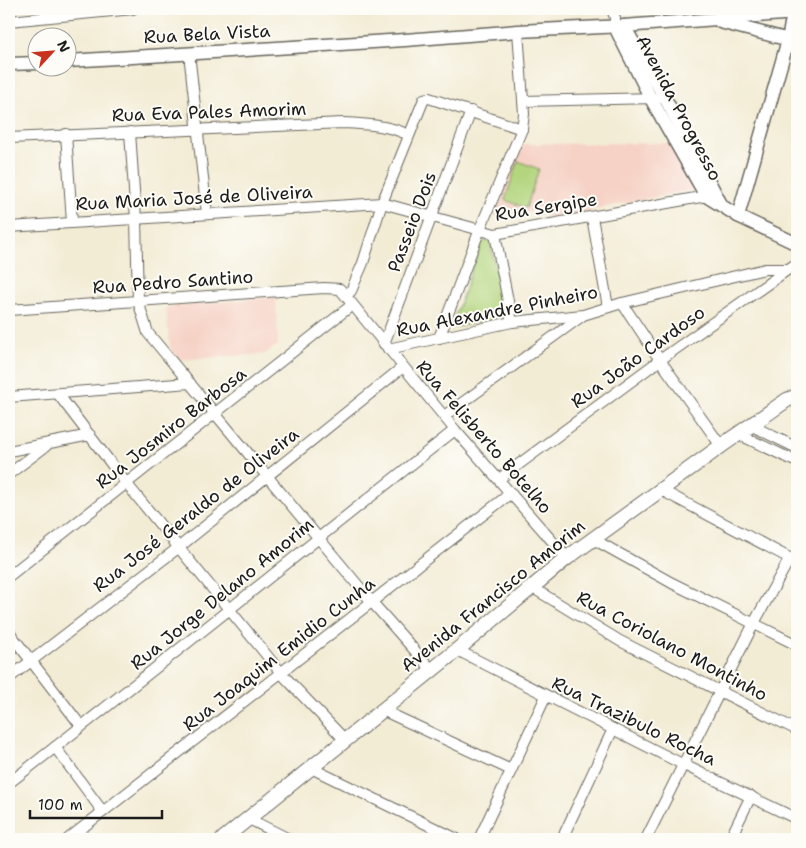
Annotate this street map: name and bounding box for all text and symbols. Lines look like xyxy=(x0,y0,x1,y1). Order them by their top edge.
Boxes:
street label: Rua Bela Vista xyxy=(143,19,271,49)
north arrow xyxy=(28,28,78,78)
street label: Avenida Progresso xyxy=(631,31,727,185)
text: N xyxy=(53,37,74,55)
street label: Rua Eva Pales Amorim xyxy=(111,97,307,127)
street label: Passeio Dois xyxy=(382,168,442,276)
street label: Rua Maria José de Oliveira xyxy=(75,180,313,216)
street label: Rua Sergipe xyxy=(493,187,599,227)
street label: Rua Pedro Santino xyxy=(92,264,254,300)
street label: Rua Alexandre Pinheiro xyxy=(394,280,600,342)
street label: Rua João Cardoso xyxy=(566,300,710,414)
street label: Rua Felisberto Botelho xyxy=(411,355,557,519)
street label: Rua Josmiro Barbosa xyxy=(91,362,251,494)
street label: Rua José Geraldo de Oliveira xyxy=(88,422,304,598)
street label: Rua Jorge Delano Amorim xyxy=(125,512,319,676)
street label: Avenida Francisco Amorim xyxy=(396,514,590,678)
street label: Rua Joaquim Emidio Cunha xyxy=(178,571,380,737)
street label: Rua Coriolano Montinho xyxy=(572,585,772,707)
street label: Rua Trazibulo Rocha xyxy=(548,671,720,771)
scale bar xyxy=(30,788,162,820)
text: 100 m xyxy=(38,795,83,815)

